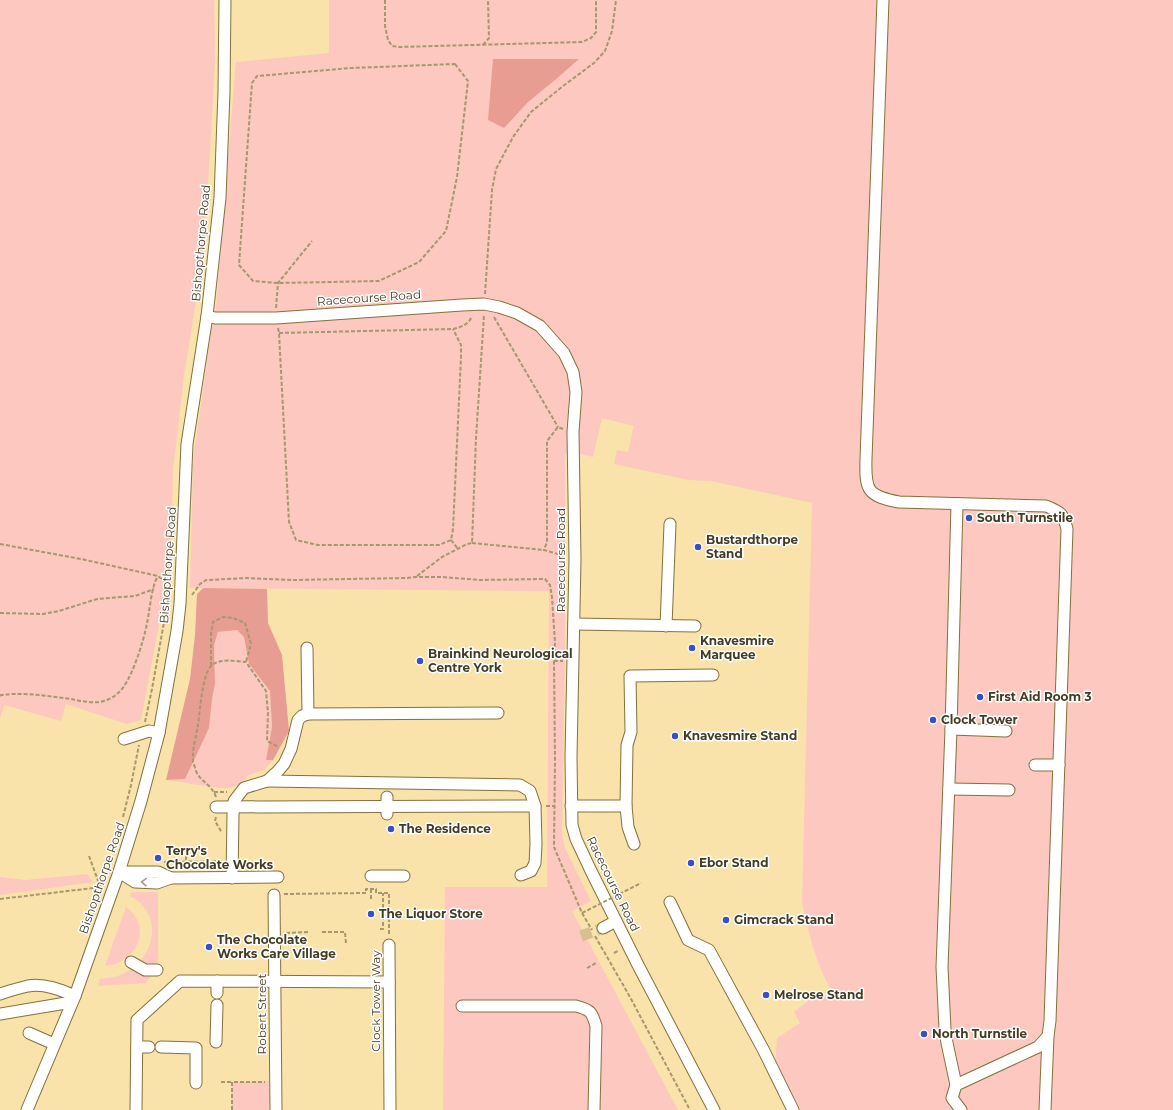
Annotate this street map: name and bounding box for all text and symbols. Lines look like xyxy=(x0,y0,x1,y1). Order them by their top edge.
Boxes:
street label: Bishopthorpe Road xyxy=(188,184,213,302)
street label: Racecourse Road xyxy=(316,286,421,309)
street label: Bishopthorpe Road xyxy=(156,506,179,624)
street label: Racecourse Road xyxy=(553,508,568,612)
place label: South Turnstile xyxy=(977,510,1073,525)
marker: South Turnstile xyxy=(964,513,974,523)
place label: Bustardthorpe Stand xyxy=(706,532,798,561)
marker: Bustardthorpe Stand xyxy=(693,542,703,552)
place label: Knavesmire Marquee xyxy=(700,633,775,662)
marker: Knavesmire Marquee xyxy=(687,643,697,653)
place label: Brainkind Neurological Centre York xyxy=(428,646,573,675)
marker: Brainkind Neurological Centre York xyxy=(415,656,425,666)
place label: First Aid Room 3 xyxy=(988,689,1092,704)
marker: First Aid Room 3 xyxy=(975,692,985,702)
place label: Clock Tower xyxy=(941,712,1018,727)
marker: Clock Tower xyxy=(928,715,938,725)
place label: Knavesmire Stand xyxy=(683,728,797,743)
marker: Knavesmire Stand xyxy=(670,731,680,741)
street label: Bishopthorpe Road xyxy=(75,820,128,936)
place label: The Residence xyxy=(399,821,491,836)
marker: The Residence xyxy=(386,824,396,834)
street label: Racecourse Road xyxy=(584,834,643,934)
place label: Terry's Chocolate Works xyxy=(166,843,274,872)
marker: Terry's Chocolate Works xyxy=(153,853,163,863)
place label: Ebor Stand xyxy=(699,855,768,870)
marker: Ebor Stand xyxy=(686,858,696,868)
one-way arrow xyxy=(141,878,147,886)
place label: The Liquor Store xyxy=(379,906,483,921)
marker: The Liquor Store xyxy=(366,909,376,919)
place label: Gimcrack Stand xyxy=(734,912,834,927)
marker: Gimcrack Stand xyxy=(721,915,731,925)
place label: The Chocolate Works Care Village xyxy=(217,932,336,961)
marker: The Chocolate Works Care Village xyxy=(204,942,214,952)
street label: Clock Tower Way xyxy=(368,950,383,1052)
street label: Robert Street xyxy=(254,973,269,1054)
place label: Melrose Stand xyxy=(774,987,864,1002)
marker: Melrose Stand xyxy=(761,990,771,1000)
place label: North Turnstile xyxy=(932,1026,1028,1041)
marker: North Turnstile xyxy=(919,1029,929,1039)

